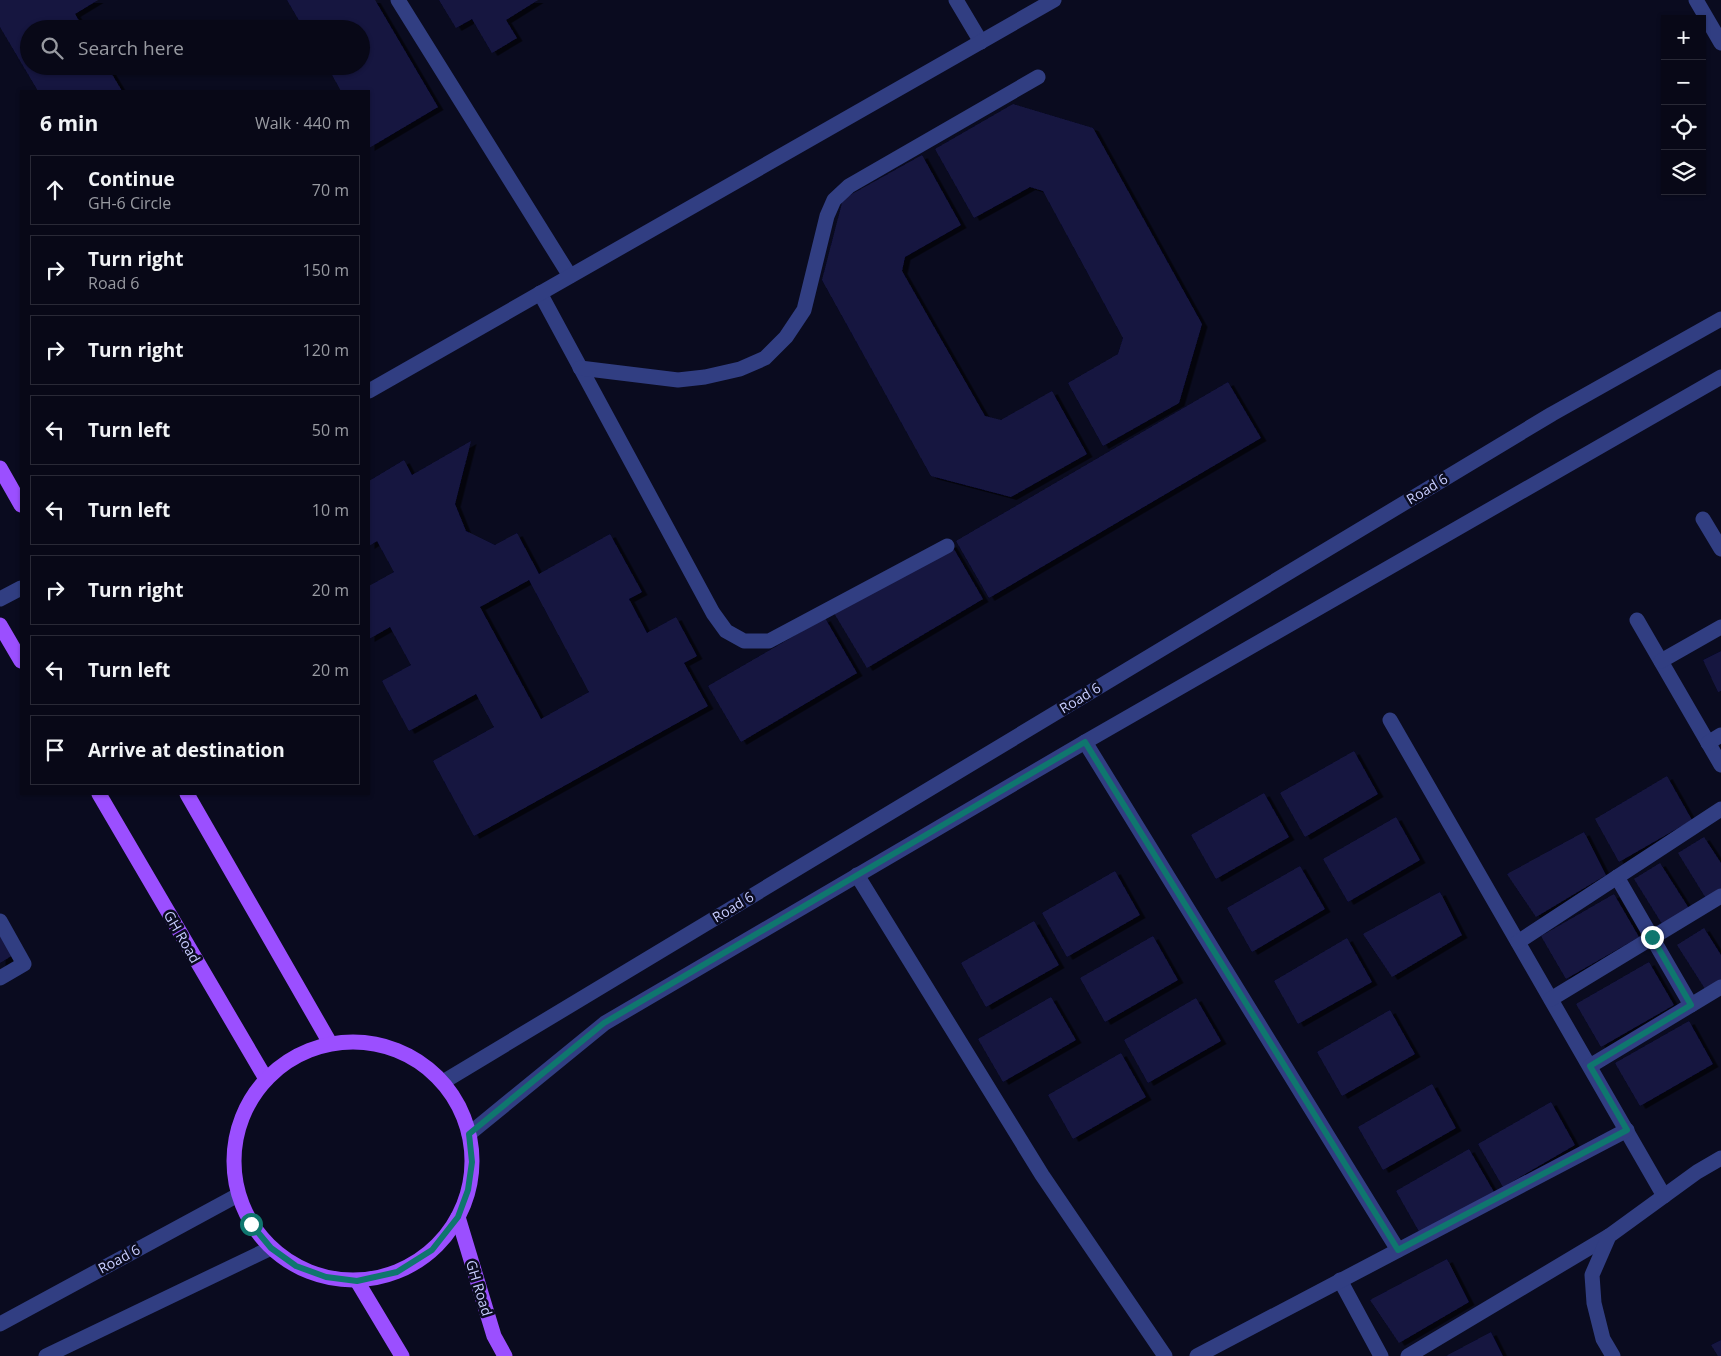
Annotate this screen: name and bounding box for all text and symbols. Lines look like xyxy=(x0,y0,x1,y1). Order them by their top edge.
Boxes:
map controls xyxy=(1661,15,1706,195)
button: + xyxy=(1661,15,1706,60)
search box xyxy=(20,20,370,75)
icon: search xyxy=(38,34,66,62)
text: Search here xyxy=(78,35,184,61)
button: − xyxy=(1661,60,1706,105)
button: locate xyxy=(1661,105,1706,150)
text: 6 min xyxy=(40,109,98,137)
text: Walk · 440 m xyxy=(255,112,350,134)
button: layers xyxy=(1661,150,1706,195)
text: Continue xyxy=(88,166,175,192)
icon: ahead xyxy=(41,176,69,204)
text: 70 m xyxy=(312,179,349,201)
text: GH-6 Circle xyxy=(88,192,171,214)
text: Turn right xyxy=(88,246,183,272)
icon: right xyxy=(41,256,69,284)
text: 150 m xyxy=(303,259,349,281)
text: Road 6 xyxy=(88,272,139,294)
icon: right xyxy=(41,336,69,364)
text: Turn right xyxy=(88,337,183,363)
text: 120 m xyxy=(303,339,349,361)
icon: left xyxy=(41,416,69,444)
text: Turn left xyxy=(88,417,170,443)
text: 50 m xyxy=(312,419,349,441)
street label: Road 6 xyxy=(1403,469,1451,508)
icon: left xyxy=(41,496,69,524)
text: Turn left xyxy=(88,497,170,523)
text: 10 m xyxy=(312,499,349,521)
icon: right xyxy=(41,576,69,604)
text: Turn right xyxy=(88,577,183,603)
text: 20 m xyxy=(312,579,349,601)
icon: left xyxy=(41,656,69,684)
text: Turn left xyxy=(88,657,170,683)
text: 20 m xyxy=(312,659,349,681)
street label: Road 6 xyxy=(1056,678,1104,717)
icon: arrive xyxy=(41,736,69,764)
text: Arrive at destination xyxy=(88,737,285,763)
street label: Road 6 xyxy=(709,887,757,926)
street label: GH Road xyxy=(160,907,205,966)
route end xyxy=(1641,926,1664,949)
route start xyxy=(240,1213,263,1236)
street label: Road 6 xyxy=(94,1240,143,1278)
street label: GH Road xyxy=(462,1258,497,1318)

